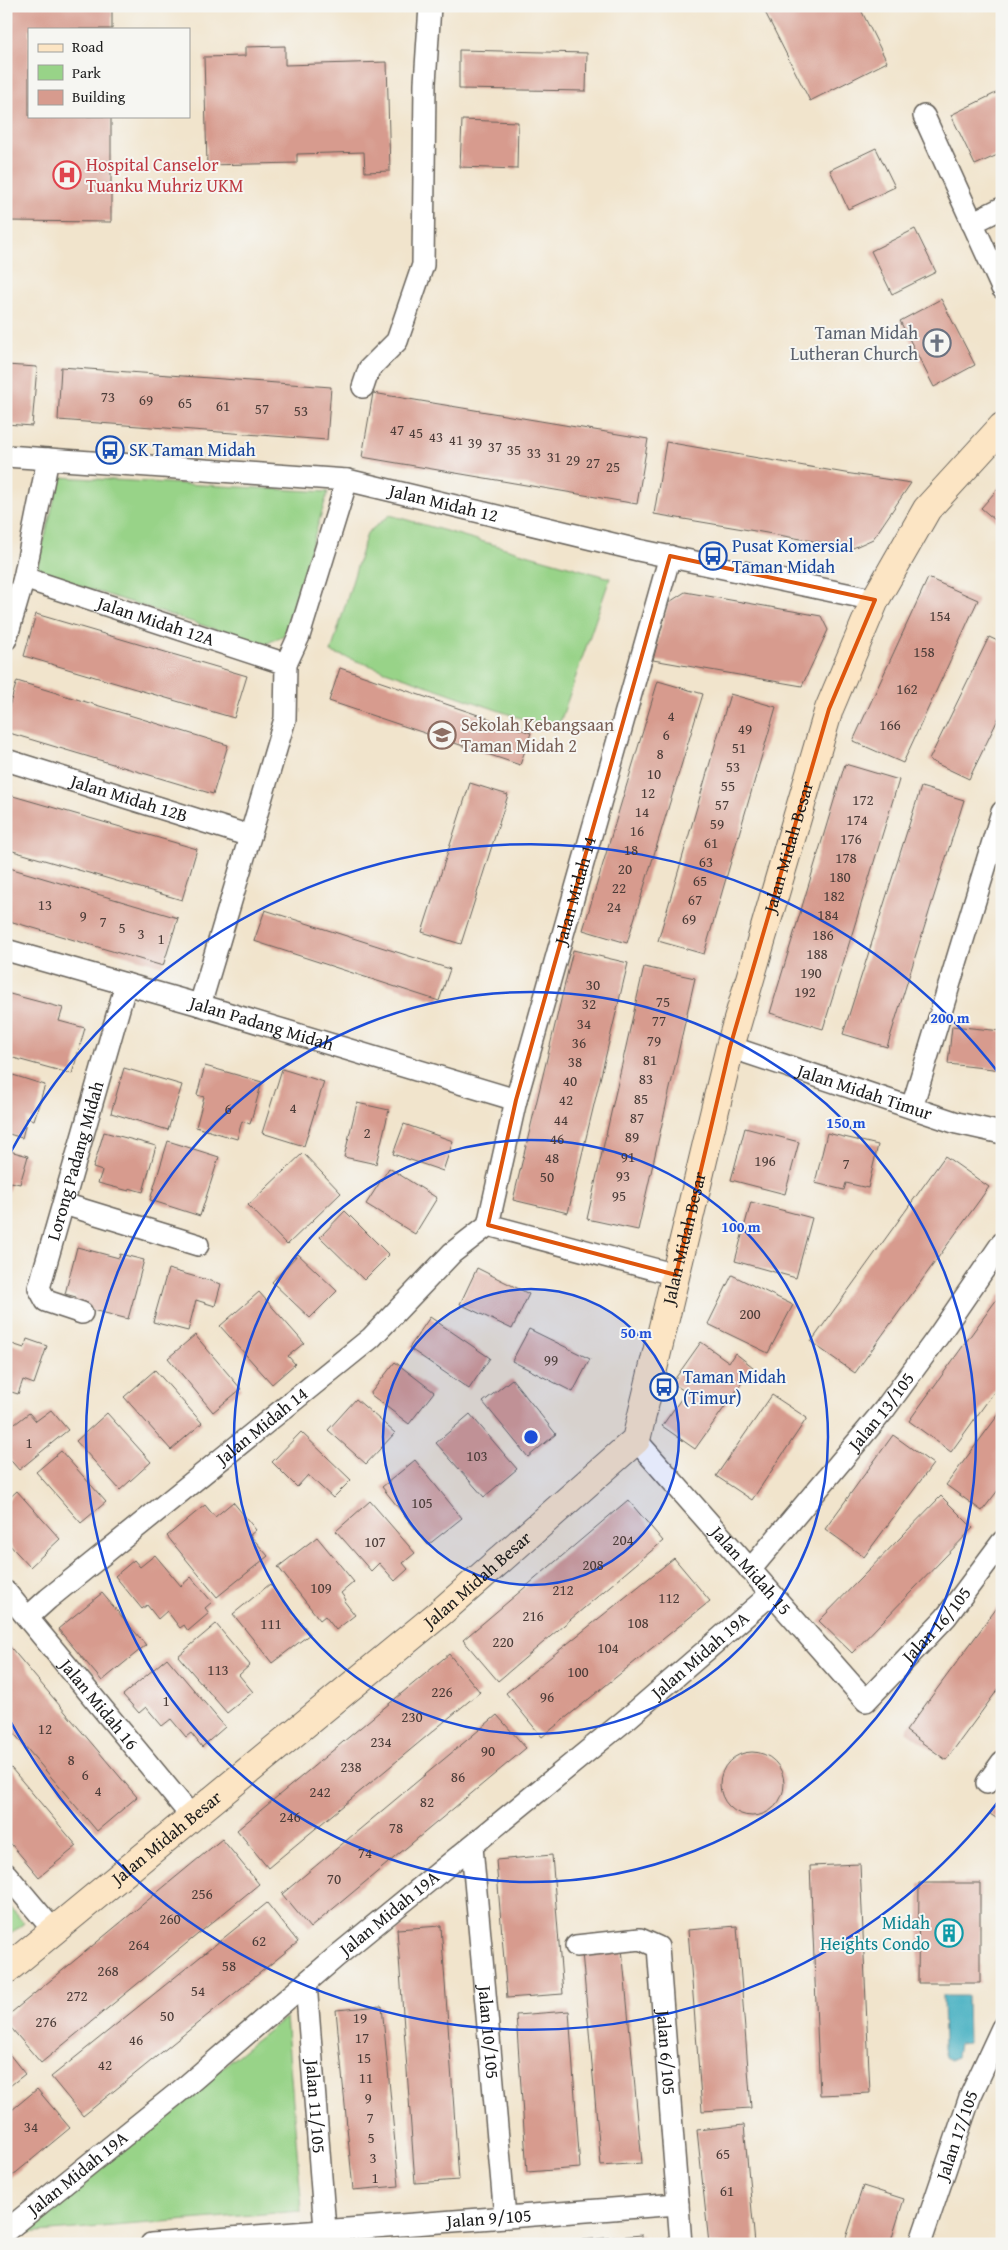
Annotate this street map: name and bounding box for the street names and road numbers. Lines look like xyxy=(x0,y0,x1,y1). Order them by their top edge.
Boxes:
street label: Jalan Midah 12 xyxy=(384,476,501,529)
street label: Jalan Midah 12A xyxy=(92,588,219,653)
street label: Jalan Midah 12B xyxy=(65,766,191,829)
street label: Jalan Midah Besar xyxy=(756,777,820,918)
street label: Jalan Midah 14 xyxy=(546,833,603,950)
street label: Jalan Padang Midah xyxy=(185,988,337,1057)
street label: Jalan Midah Timur xyxy=(792,1056,936,1127)
street label: Lorong Padang Midah xyxy=(39,1078,111,1244)
street label: Jalan Midah Besar xyxy=(654,1168,713,1309)
street label: Jalan 13/105 xyxy=(840,1366,921,1458)
street label: Jalan Midah 14 xyxy=(208,1380,313,1472)
street label: Jalan Midah 15 xyxy=(703,1518,798,1621)
street label: Jalan Midah Besar xyxy=(416,1524,537,1636)
street label: Jalan 16/105 xyxy=(894,1581,977,1670)
street label: Jalan Midah 19A xyxy=(643,1605,755,1706)
street label: Jalan Midah 16 xyxy=(52,1651,145,1756)
street label: Jalan Midah Besar xyxy=(104,1784,228,1892)
street label: Jalan Midah 19A xyxy=(332,1864,445,1963)
street label: Jalan 10/105 xyxy=(471,1982,507,2080)
street label: Jalan 6/105 xyxy=(650,2007,683,2096)
street label: Jalan 11/105 xyxy=(299,2057,333,2154)
street label: Jalan 17/105 xyxy=(928,2085,985,2186)
street label: Jalan Midah 19A xyxy=(20,2124,133,2223)
street label: Jalan 9/105 xyxy=(444,2201,532,2235)

